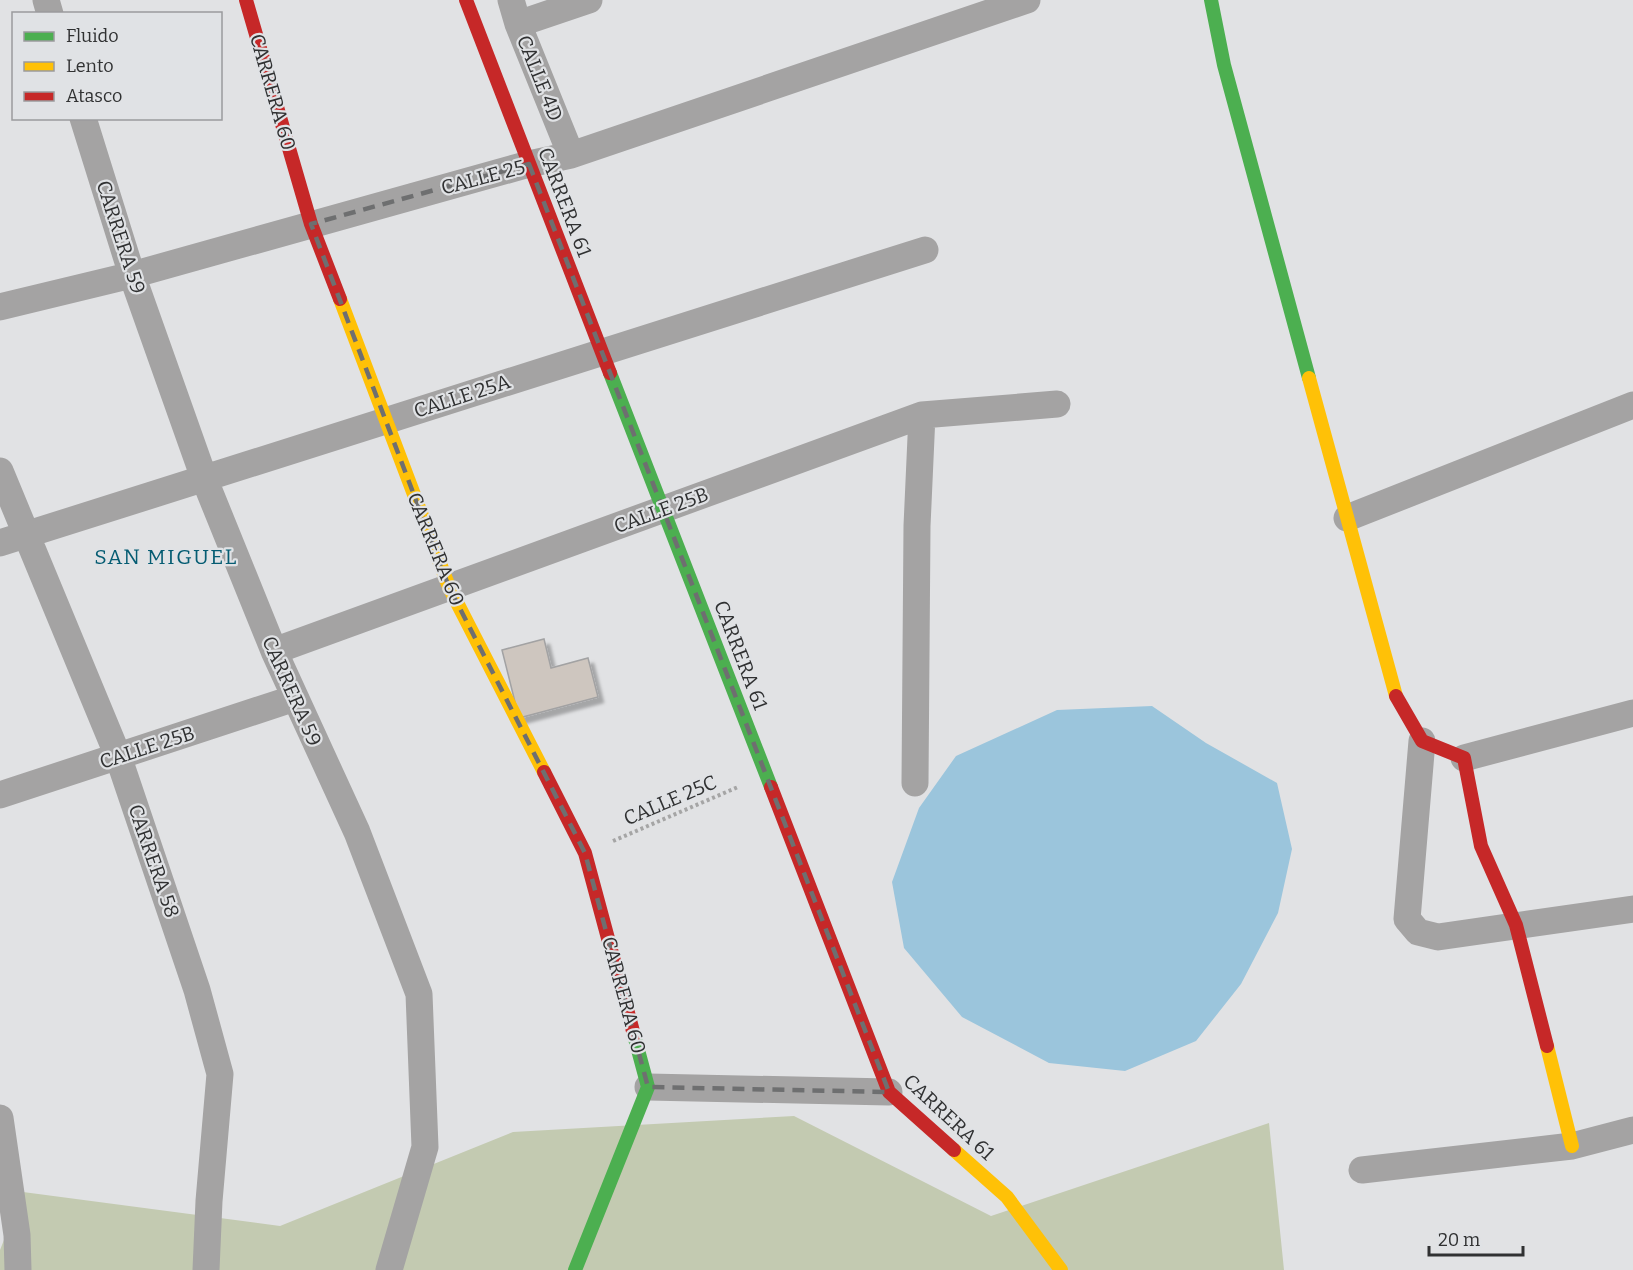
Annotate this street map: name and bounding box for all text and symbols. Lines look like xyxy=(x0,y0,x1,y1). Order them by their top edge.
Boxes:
legend xyxy=(12,12,222,120)
text: Fluido xyxy=(66,25,119,47)
street label: CARRERA 60 xyxy=(245,31,301,153)
street label: CALLE 4D xyxy=(512,32,568,124)
text: Lento xyxy=(66,55,114,77)
text: Atasco xyxy=(66,85,122,107)
street label: CARRERA 61 xyxy=(533,144,597,260)
street label: CALLE 25 xyxy=(438,154,528,200)
street label: CARRERA 59 xyxy=(91,177,151,297)
street label: CALLE 25A xyxy=(411,369,514,423)
street label: CALLE 25B xyxy=(610,482,712,538)
street label: CARRERA 60 xyxy=(402,489,470,609)
district label: SAN MIGUEL xyxy=(94,544,238,570)
street label: CARRERA 61 xyxy=(709,597,773,713)
street label: CARRERA 59 xyxy=(257,632,327,750)
street label: CALLE 25B xyxy=(96,720,198,774)
street label: CALLE 25C xyxy=(620,770,720,830)
street label: CARRERA 58 xyxy=(123,801,185,921)
street label: CARRERA 60 xyxy=(597,934,651,1056)
street label: CARRERA 61 xyxy=(899,1069,999,1165)
scale bar xyxy=(1429,1219,1524,1257)
text: 20 m xyxy=(1438,1229,1480,1251)

